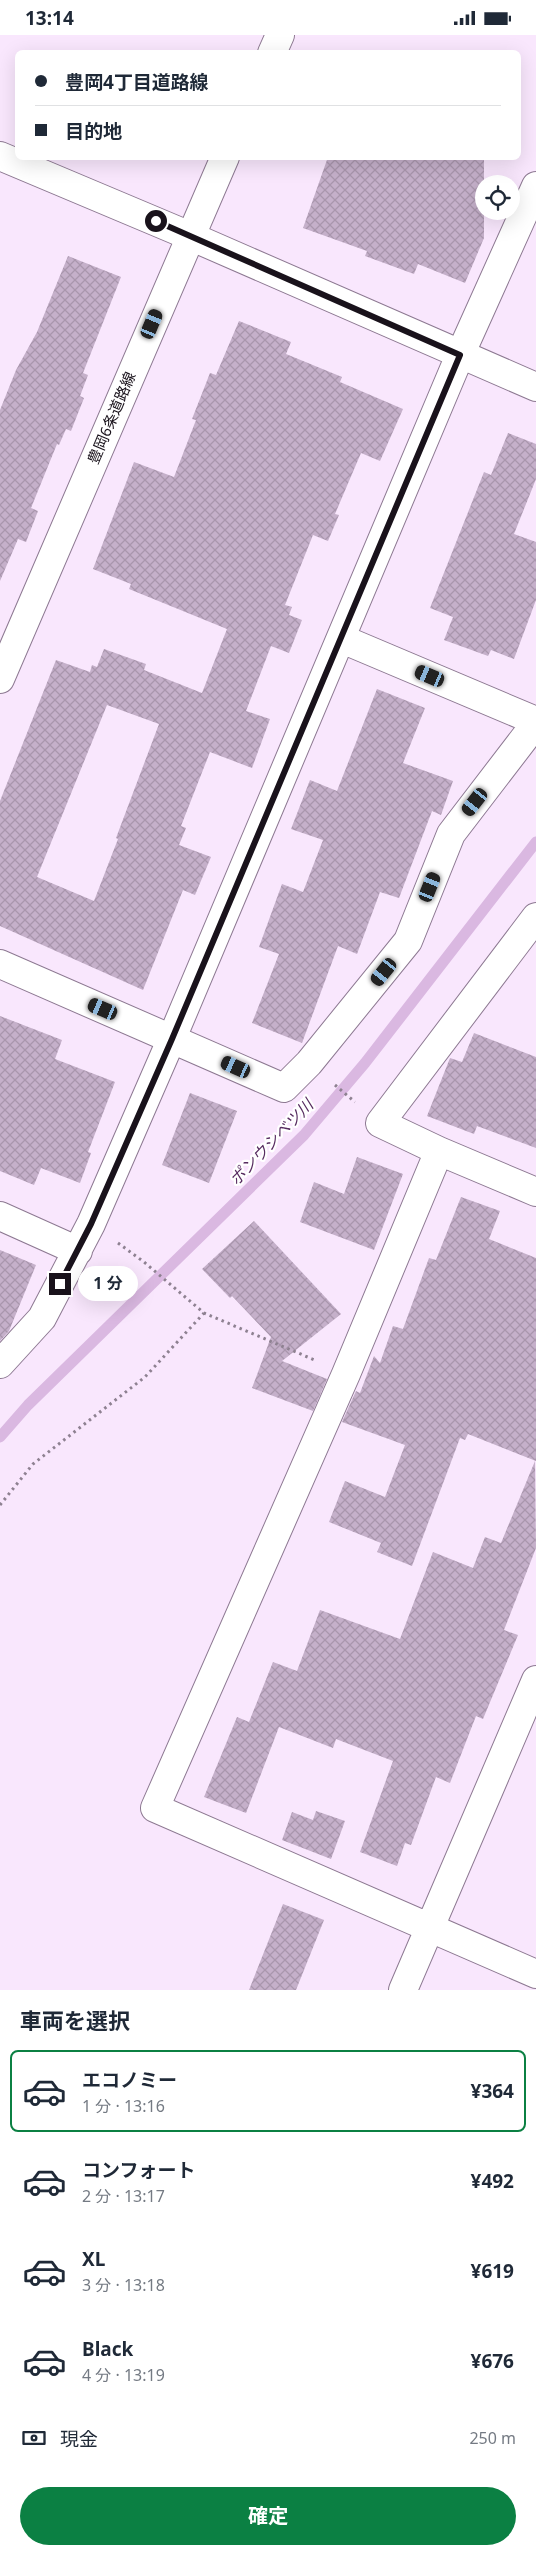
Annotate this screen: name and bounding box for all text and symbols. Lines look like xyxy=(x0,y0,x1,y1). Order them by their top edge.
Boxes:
text: 13:14 xyxy=(25,5,74,31)
text: 豊岡4丁目道路線 xyxy=(65,69,209,95)
text: 目的地 xyxy=(65,118,122,144)
map controls xyxy=(475,175,520,220)
button: locate xyxy=(475,175,520,220)
route start xyxy=(145,210,167,232)
car xyxy=(139,307,164,341)
street label: 豊岡6条道路線 xyxy=(83,368,140,467)
car xyxy=(413,663,446,689)
car xyxy=(459,786,490,818)
car xyxy=(417,870,442,904)
car xyxy=(368,956,399,988)
car xyxy=(86,996,119,1022)
car xyxy=(219,1054,252,1080)
water label: ポンウシベツ川 xyxy=(224,1093,319,1190)
callout: 1 分 xyxy=(78,1267,138,1301)
text: 1 分 xyxy=(93,1272,123,1294)
route end xyxy=(49,1273,71,1295)
text: 車両を選択 xyxy=(20,2005,130,2035)
text: エコノミー xyxy=(82,2067,177,2093)
icon: car xyxy=(22,2069,67,2114)
text: ¥364 xyxy=(471,2078,514,2104)
text: 1 分 · 13:16 xyxy=(82,2095,165,2117)
text: コンフォート xyxy=(82,2157,195,2183)
icon: car xyxy=(22,2159,67,2204)
text: ¥492 xyxy=(471,2168,514,2194)
text: 2 分 · 13:17 xyxy=(82,2185,165,2207)
text: XL xyxy=(82,2246,105,2272)
icon: car xyxy=(22,2249,67,2294)
text: ¥619 xyxy=(471,2258,514,2284)
text: 3 分 · 13:18 xyxy=(82,2274,165,2296)
text: Black xyxy=(82,2336,133,2362)
icon: car xyxy=(22,2339,67,2384)
text: ¥676 xyxy=(471,2348,514,2374)
text: 4 分 · 13:19 xyxy=(82,2364,165,2386)
icon: cash xyxy=(20,2424,48,2452)
text: 現金 xyxy=(60,2426,98,2452)
text: 250 m xyxy=(469,2427,516,2449)
button: 確定 xyxy=(20,2487,516,2545)

